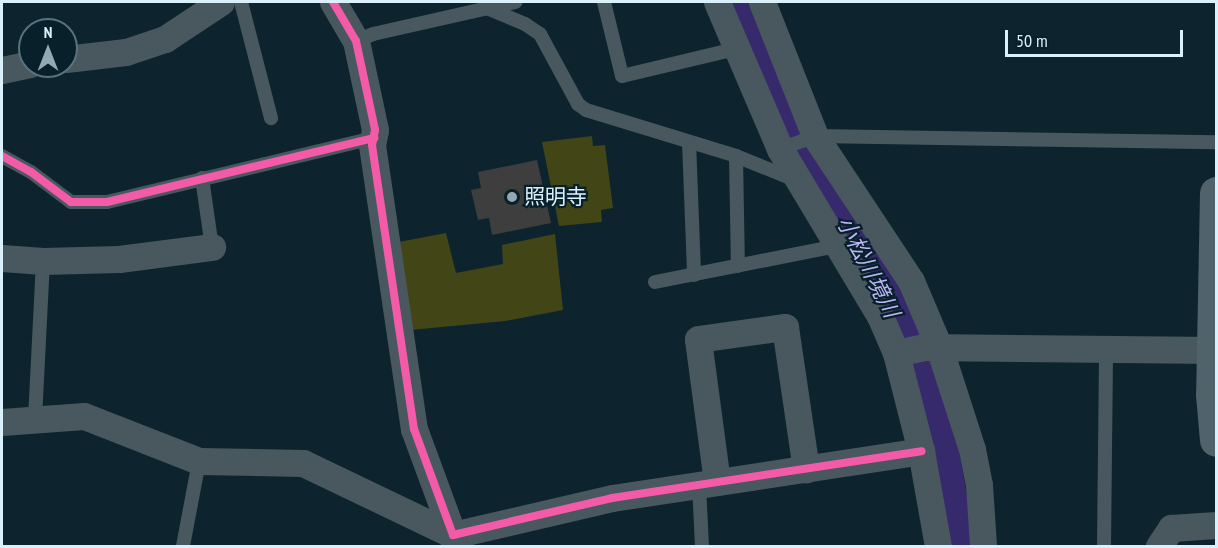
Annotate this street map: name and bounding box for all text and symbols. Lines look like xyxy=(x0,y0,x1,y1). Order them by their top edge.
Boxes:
north arrow xyxy=(18,18,78,78)
scale bar xyxy=(1008,18,1186,56)
text: N xyxy=(44,22,52,42)
text: 50 m xyxy=(1016,29,1048,52)
place label: 照明寺 xyxy=(524,184,587,210)
marker: 照明寺 xyxy=(505,190,519,204)
water label: 小松川境川 xyxy=(831,212,905,322)

